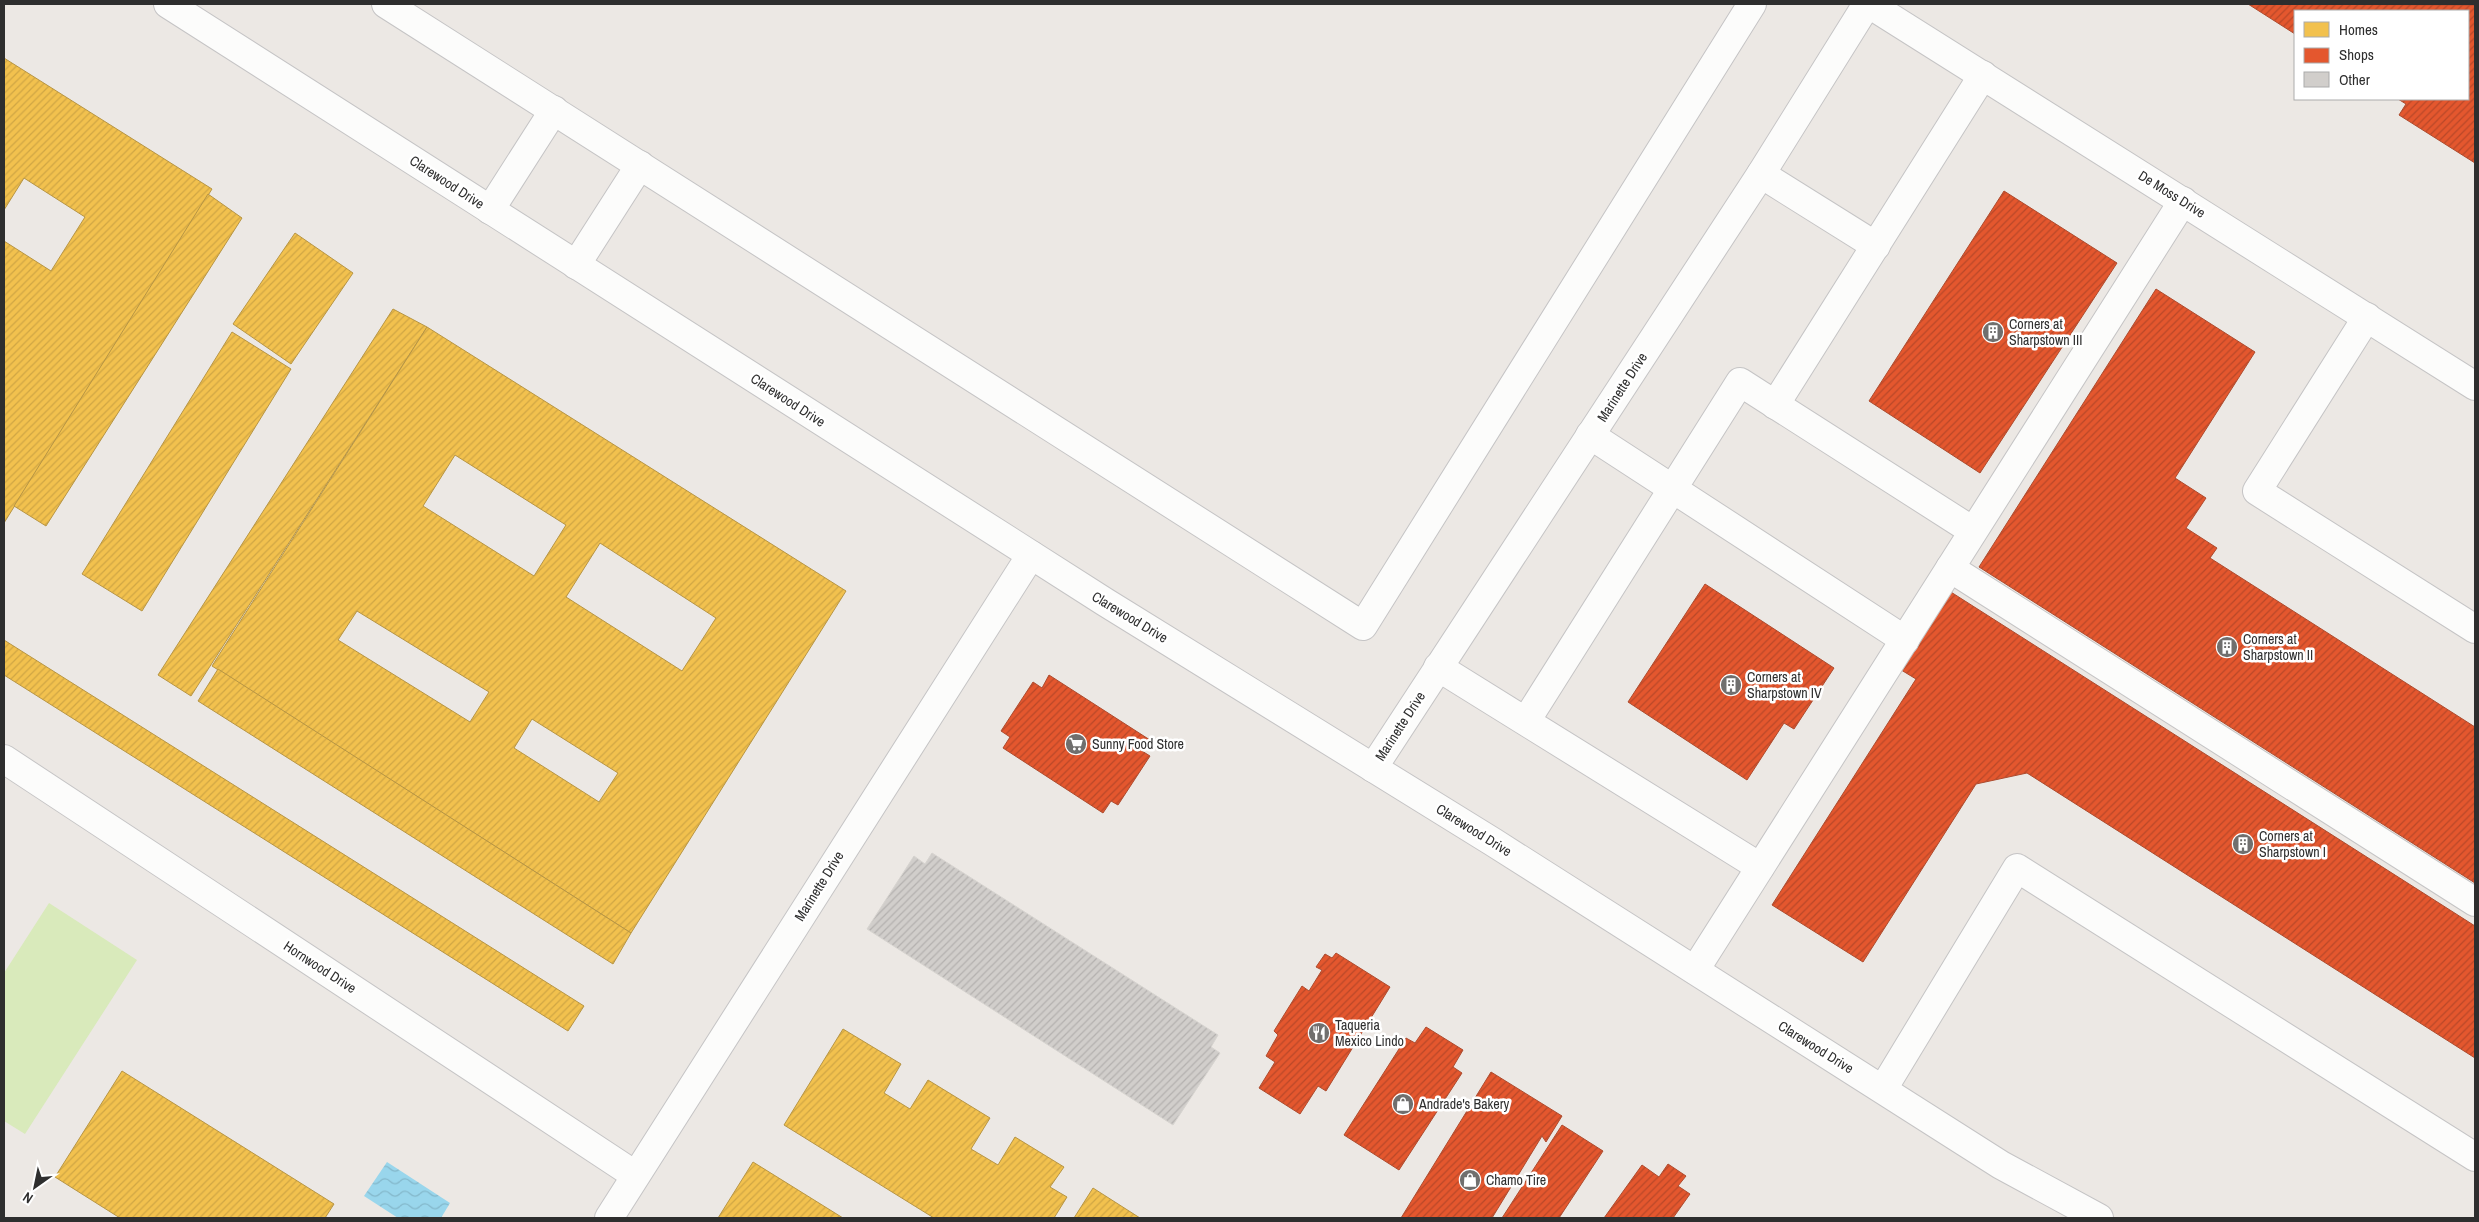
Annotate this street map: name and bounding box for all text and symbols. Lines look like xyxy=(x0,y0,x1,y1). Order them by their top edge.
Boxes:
legend xyxy=(2294,10,2469,100)
text: Homes xyxy=(2339,19,2378,40)
text: Shops xyxy=(2339,44,2374,65)
text: Other xyxy=(2339,69,2370,90)
street label: Clarewood Drive xyxy=(406,151,488,213)
street label: De Moss Drive xyxy=(2135,166,2209,222)
place label: Corners at Sharpstown III xyxy=(2009,315,2082,349)
building icon: Corners at Sharpstown III xyxy=(1981,320,2005,344)
street label: Marinette Drive xyxy=(1593,349,1651,425)
street label: Clarewood Drive xyxy=(747,369,829,431)
street label: Clarewood Drive xyxy=(1089,587,1171,647)
place label: Corners at Sharpstown II xyxy=(2243,630,2313,664)
building icon: Corners at Sharpstown II xyxy=(2215,635,2239,659)
place label: Corners at Sharpstown IV xyxy=(1747,668,1822,702)
building icon: Corners at Sharpstown IV xyxy=(1719,673,1743,697)
street label: Marinette Drive xyxy=(1371,688,1429,764)
supermarket icon: Sunny Food Store xyxy=(1064,732,1088,756)
place label: Sunny Food Store xyxy=(1092,735,1184,753)
street label: Clarewood Drive xyxy=(1433,800,1515,860)
place label: Corners at Sharpstown I xyxy=(2259,827,2326,861)
building icon: Corners at Sharpstown I xyxy=(2231,832,2255,856)
street label: Marinette Drive xyxy=(790,848,848,924)
street label: Hornwood Drive xyxy=(280,937,360,997)
place label: Taqueria Mexico Lindo xyxy=(1335,1016,1404,1050)
street label: Clarewood Drive xyxy=(1775,1017,1857,1077)
restaurant icon: Taqueria Mexico Lindo xyxy=(1307,1021,1331,1045)
shop icon: Andrade's Bakery xyxy=(1391,1092,1415,1116)
place label: Andrade's Bakery xyxy=(1418,1095,1510,1113)
north arrow xyxy=(10,1162,60,1212)
shop icon: Chamo Tire xyxy=(1458,1168,1482,1192)
place label: Chamo Tire xyxy=(1486,1171,1546,1189)
text: N xyxy=(20,1188,36,1208)

